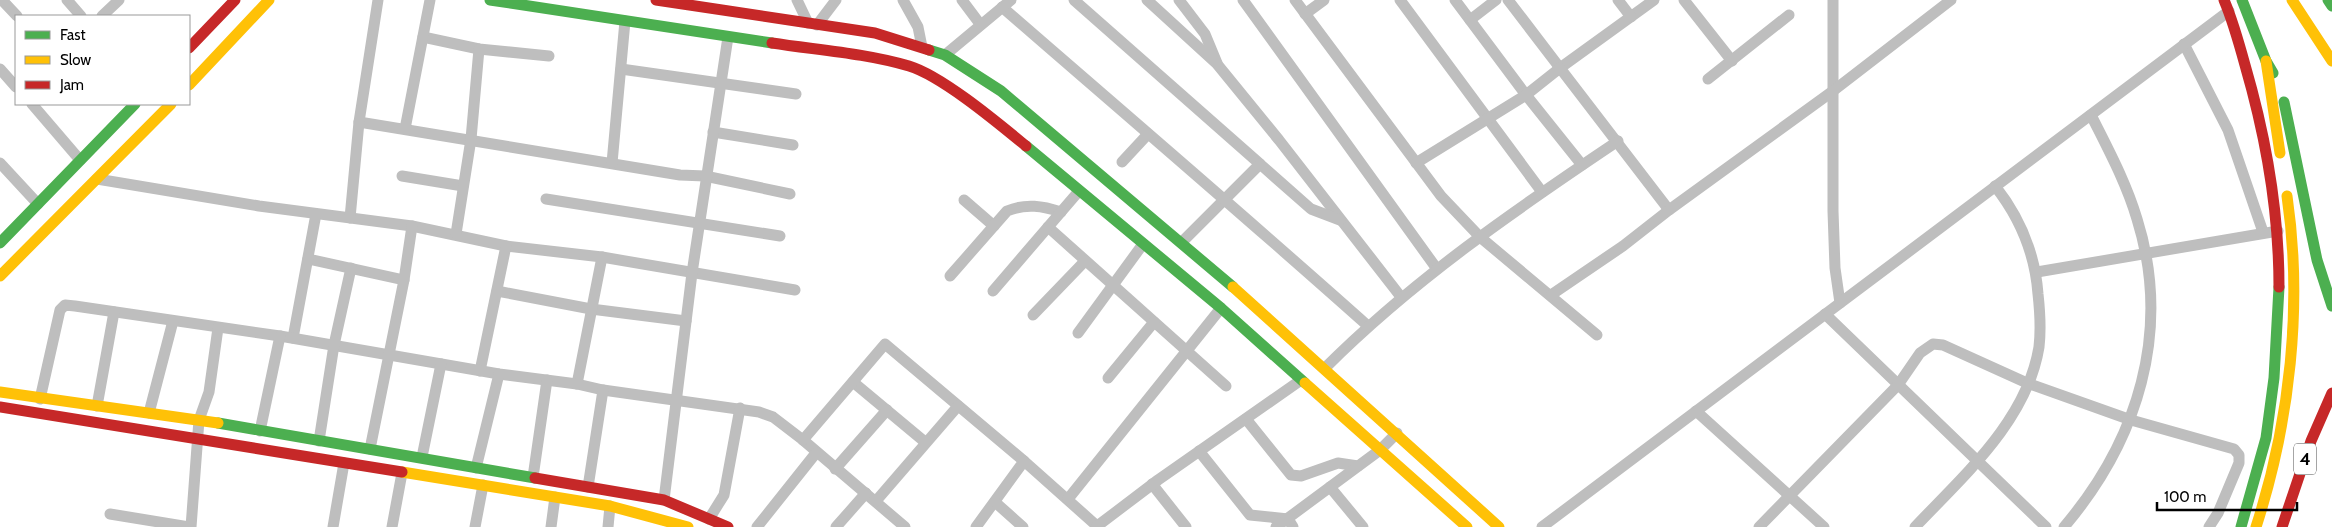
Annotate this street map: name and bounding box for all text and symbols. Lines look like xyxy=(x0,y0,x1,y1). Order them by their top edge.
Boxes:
legend xyxy=(15,15,190,105)
text: Fast xyxy=(60,26,85,44)
text: Slow xyxy=(60,51,91,69)
text: Jam xyxy=(59,76,84,94)
road number: 4 xyxy=(2294,444,2316,474)
scale bar xyxy=(2157,480,2297,512)
text: 100 m xyxy=(2164,488,2206,506)

